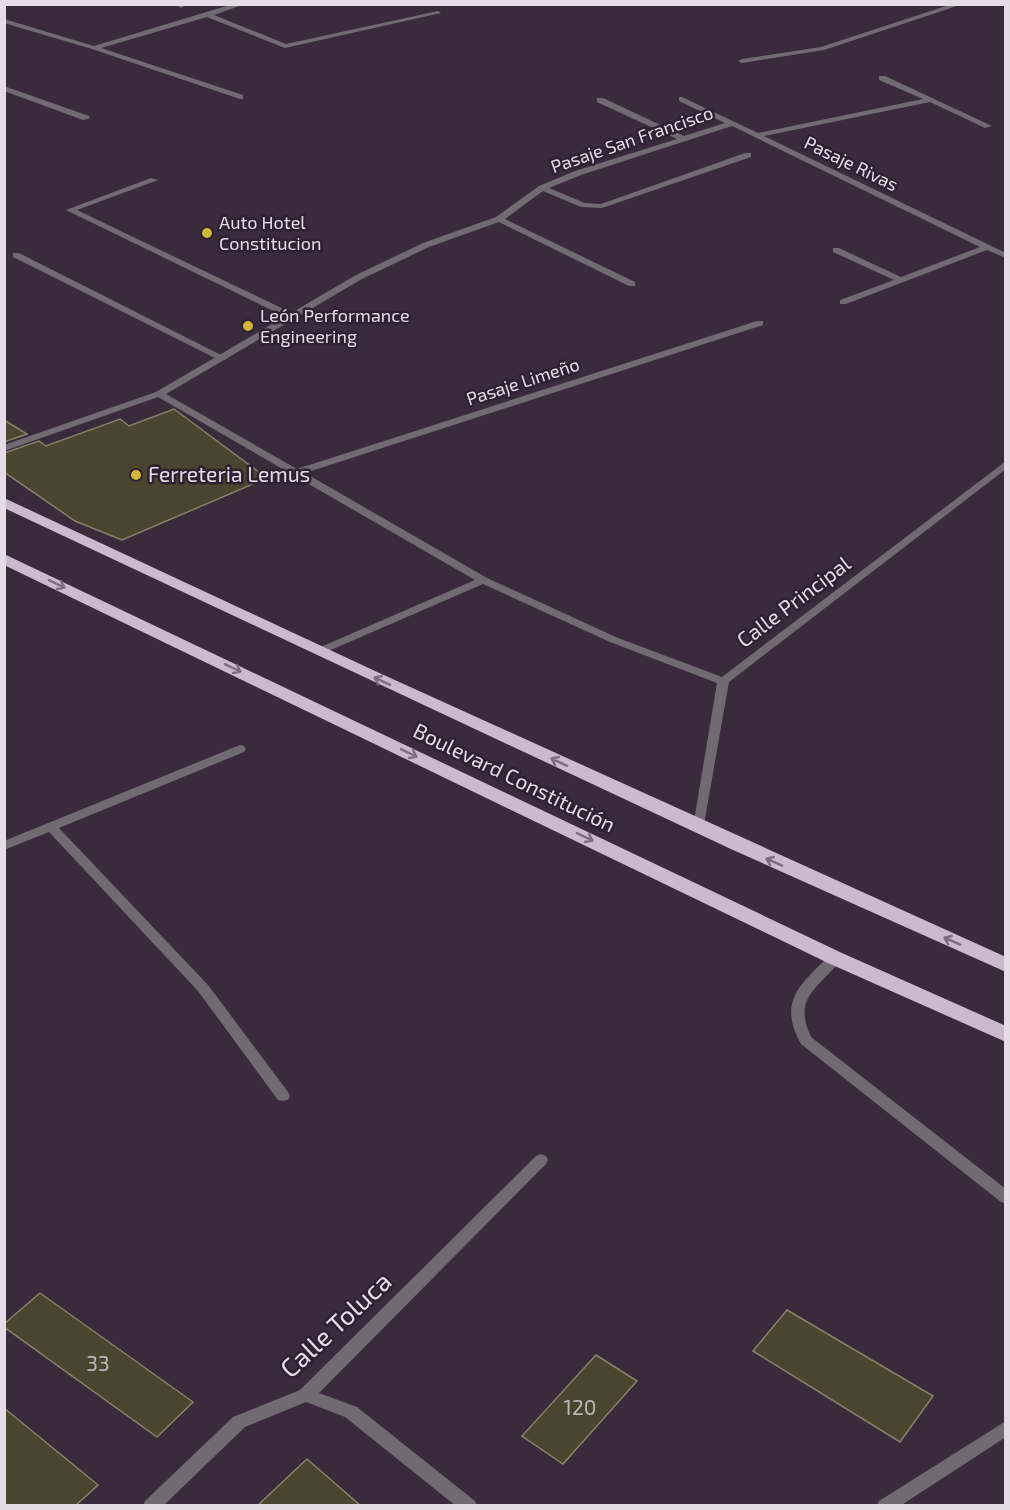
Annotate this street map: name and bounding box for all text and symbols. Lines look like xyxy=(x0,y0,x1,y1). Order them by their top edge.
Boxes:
street label: Pasaje San Francisco xyxy=(548,101,716,177)
street label: Pasaje Rivas xyxy=(801,131,902,195)
place label: Auto Hotel Constitucion xyxy=(219,211,321,254)
marker: Auto Hotel Constitucion xyxy=(200,226,214,240)
place label: León Performance Engineering xyxy=(260,304,410,347)
marker: León Performance Engineering xyxy=(241,319,255,333)
street label: Pasaje Limeño xyxy=(463,352,582,410)
place label: Ferreteria Lemus xyxy=(148,461,310,486)
marker: Ferreteria Lemus xyxy=(129,468,143,482)
street label: Calle Principal xyxy=(731,550,855,652)
one-way arrow xyxy=(48,579,66,590)
one-way arrow xyxy=(224,663,242,675)
one-way arrow xyxy=(373,674,391,686)
street label: Boulevard Constitución xyxy=(410,717,620,836)
one-way arrow xyxy=(399,747,417,759)
one-way arrow xyxy=(550,756,568,768)
one-way arrow xyxy=(575,832,593,843)
one-way arrow xyxy=(765,856,783,867)
one-way arrow xyxy=(943,935,962,946)
street label: Calle Toluca xyxy=(273,1265,397,1383)
house number: 33 xyxy=(86,1350,110,1375)
house number: 120 xyxy=(564,1394,596,1419)

